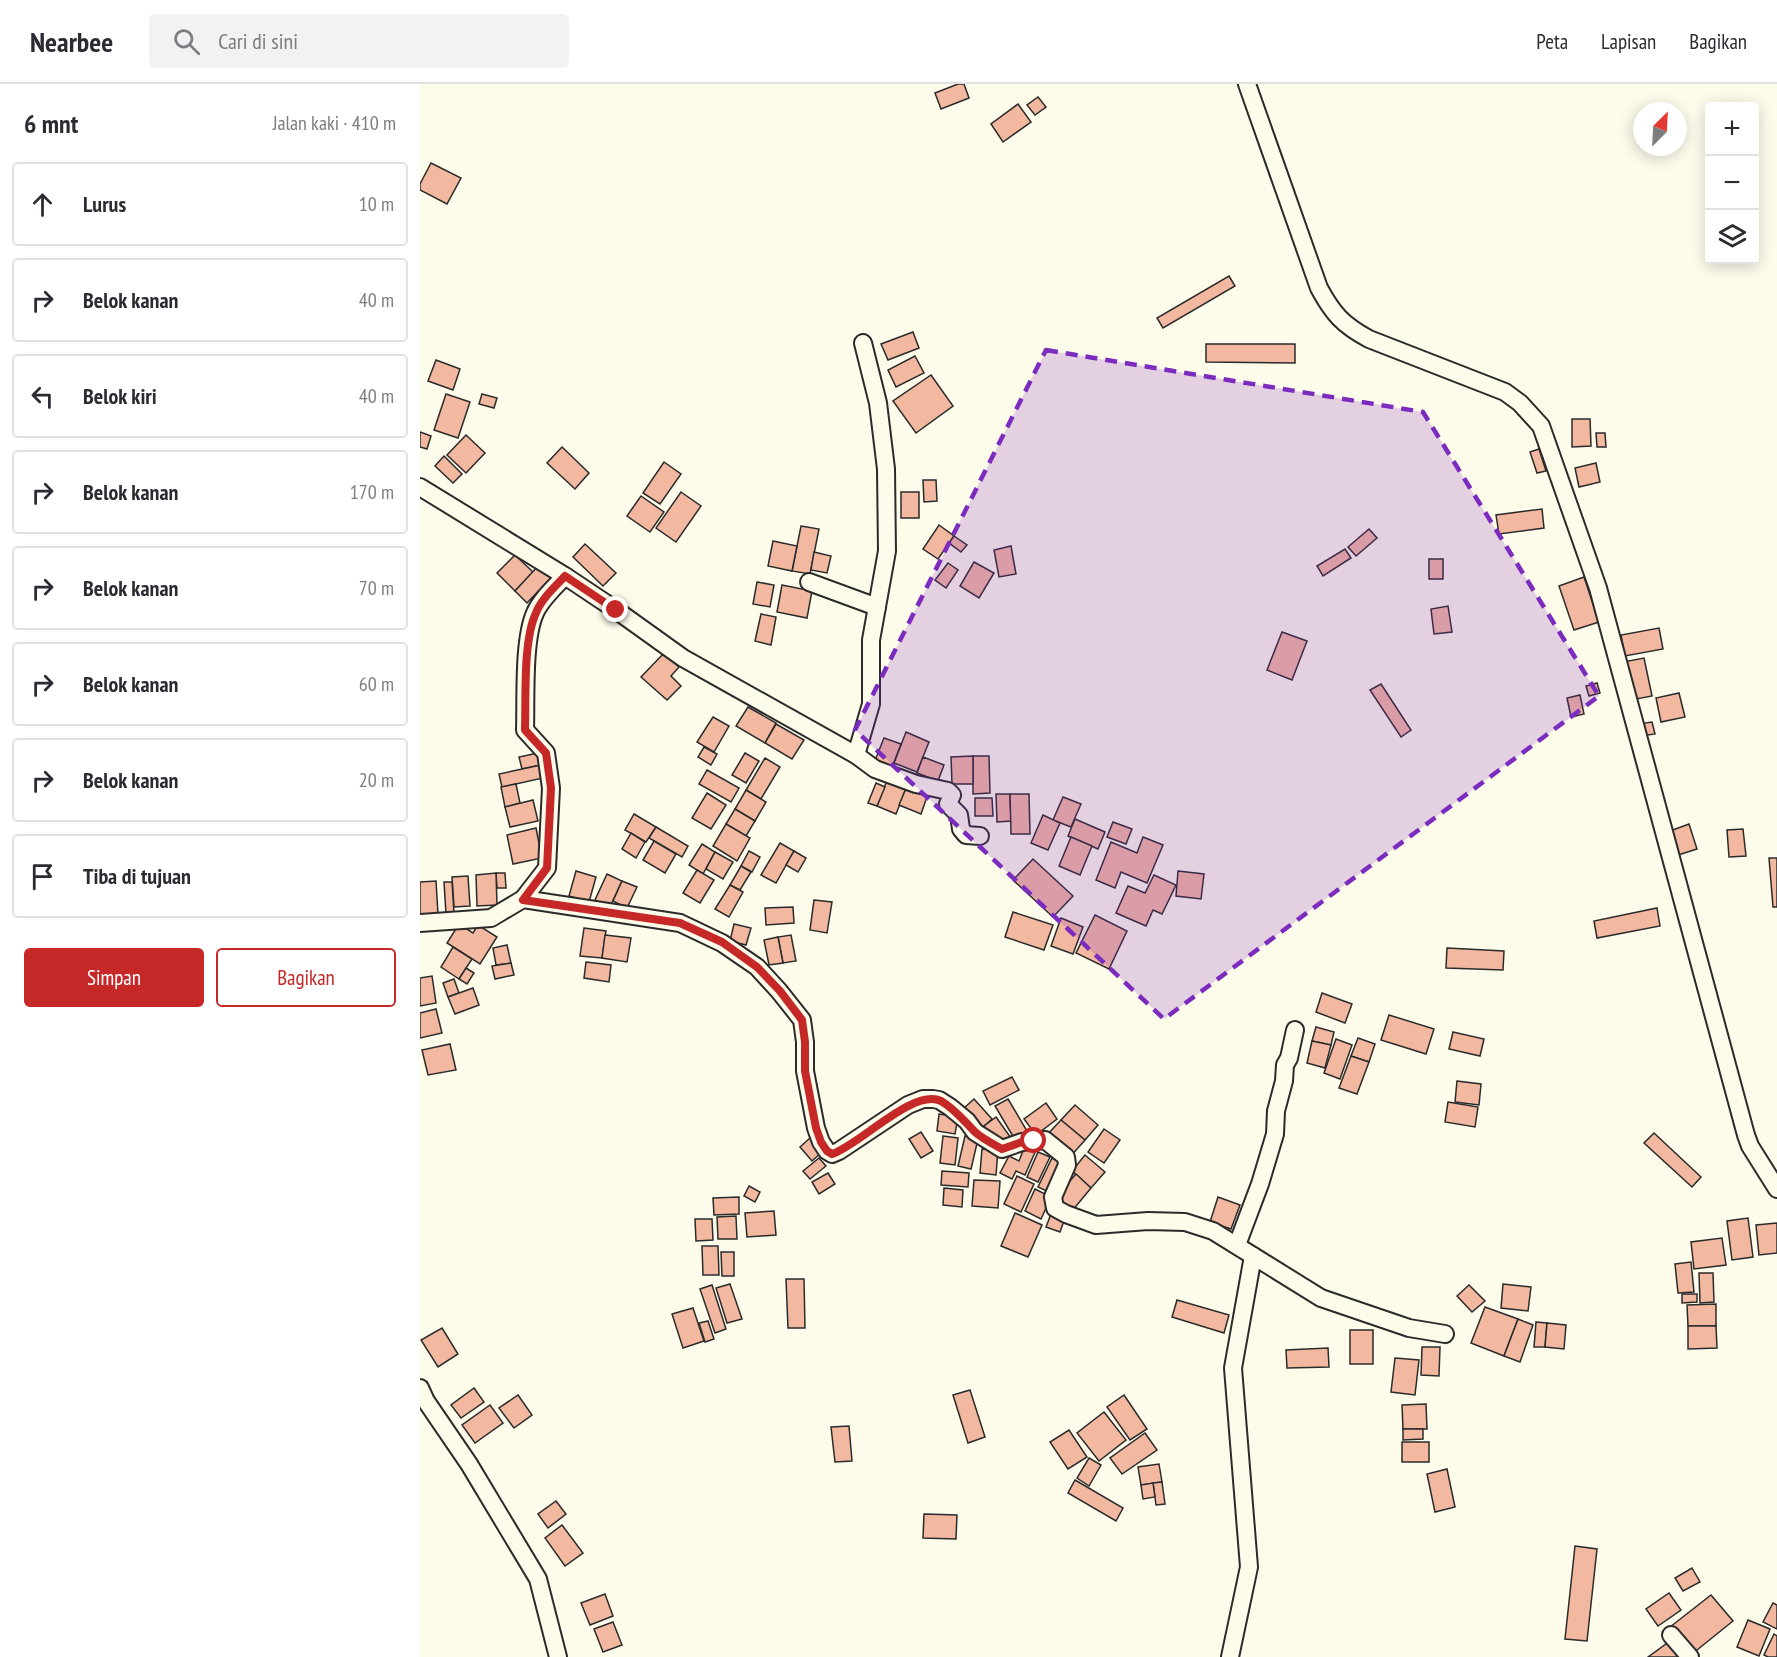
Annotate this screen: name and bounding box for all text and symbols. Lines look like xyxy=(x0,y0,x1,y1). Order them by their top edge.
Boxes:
search box xyxy=(149,14,569,68)
text: Nearbee xyxy=(30,23,113,60)
icon: search xyxy=(170,25,203,58)
text: Cari di sini xyxy=(218,27,298,55)
text: Peta xyxy=(1536,28,1568,55)
text: Lapisan xyxy=(1601,28,1656,55)
text: Bagikan xyxy=(1689,28,1747,55)
north arrow xyxy=(1633,102,1687,156)
map controls xyxy=(1705,102,1759,264)
button: + xyxy=(1705,102,1759,156)
text: 6 mnt xyxy=(24,107,78,140)
text: Jalan kaki · 410 m xyxy=(273,110,396,136)
button: − xyxy=(1705,156,1759,210)
icon: ahead xyxy=(26,188,59,221)
text: Lurus xyxy=(83,190,126,218)
text: 10 m xyxy=(359,191,394,217)
button: layers xyxy=(1705,210,1759,264)
icon: right xyxy=(26,284,59,317)
text: Belok kanan xyxy=(83,286,178,314)
text: 40 m xyxy=(359,287,394,313)
icon: left xyxy=(26,380,59,413)
text: Belok kiri xyxy=(83,382,157,410)
text: 40 m xyxy=(359,383,394,409)
icon: right xyxy=(26,476,59,509)
text: Belok kanan xyxy=(83,478,178,506)
text: 170 m xyxy=(350,479,394,505)
icon: right xyxy=(26,572,59,605)
text: Belok kanan xyxy=(83,574,178,602)
text: 70 m xyxy=(359,575,394,601)
route end xyxy=(602,596,628,622)
icon: right xyxy=(26,668,59,701)
text: Belok kanan xyxy=(83,670,178,698)
text: 60 m xyxy=(359,671,394,697)
icon: right xyxy=(26,764,59,797)
text: Belok kanan xyxy=(83,766,178,794)
text: 20 m xyxy=(359,767,394,793)
icon: arrive xyxy=(26,860,59,893)
text: Tiba di tujuan xyxy=(83,862,191,890)
button: Simpan xyxy=(24,948,204,1007)
button: Bagikan xyxy=(216,948,396,1007)
route start xyxy=(1020,1127,1046,1153)

